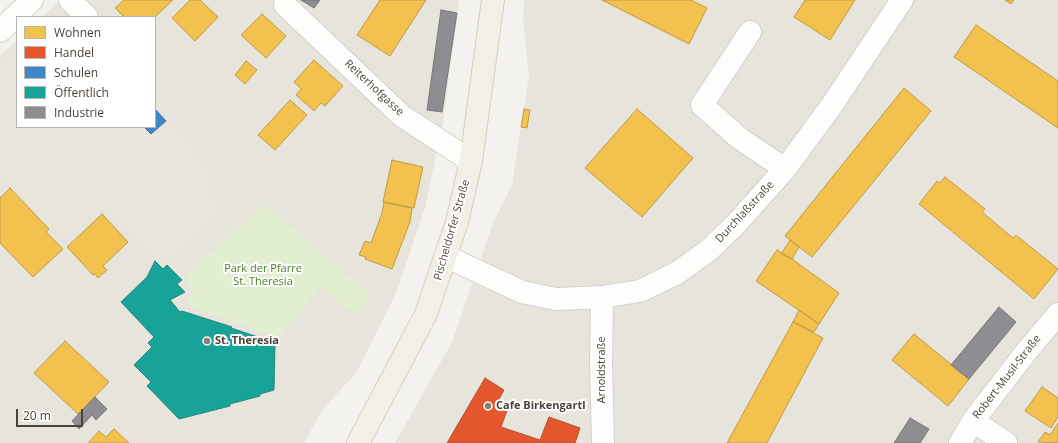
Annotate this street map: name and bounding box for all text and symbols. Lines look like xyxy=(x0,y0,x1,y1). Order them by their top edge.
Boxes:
legend xyxy=(16,16,156,128)
text: Wohnen xyxy=(54,24,101,41)
text: Handel xyxy=(54,44,94,61)
street label: Reiterhofgasse xyxy=(342,57,406,119)
text: Schulen xyxy=(54,64,98,81)
text: Öffentlich xyxy=(54,84,109,101)
text: Industrie xyxy=(54,104,104,121)
street label: Pischeldorfer Straße xyxy=(431,178,473,282)
street label: Durchlaßstraße xyxy=(713,178,777,246)
park label: Park der Pfarre St. Theresia xyxy=(224,262,302,288)
street label: Robert-Musil-Straße xyxy=(970,332,1044,422)
place label: St. Theresia xyxy=(215,334,279,348)
marker: St. Theresia xyxy=(202,336,212,346)
street label: Arnoldstraße xyxy=(595,336,609,404)
place label: Cafe Birkengartl xyxy=(496,399,586,413)
scale bar xyxy=(18,401,85,427)
marker: Cafe Birkengartl xyxy=(483,401,493,411)
text: 20 m xyxy=(23,407,51,424)

